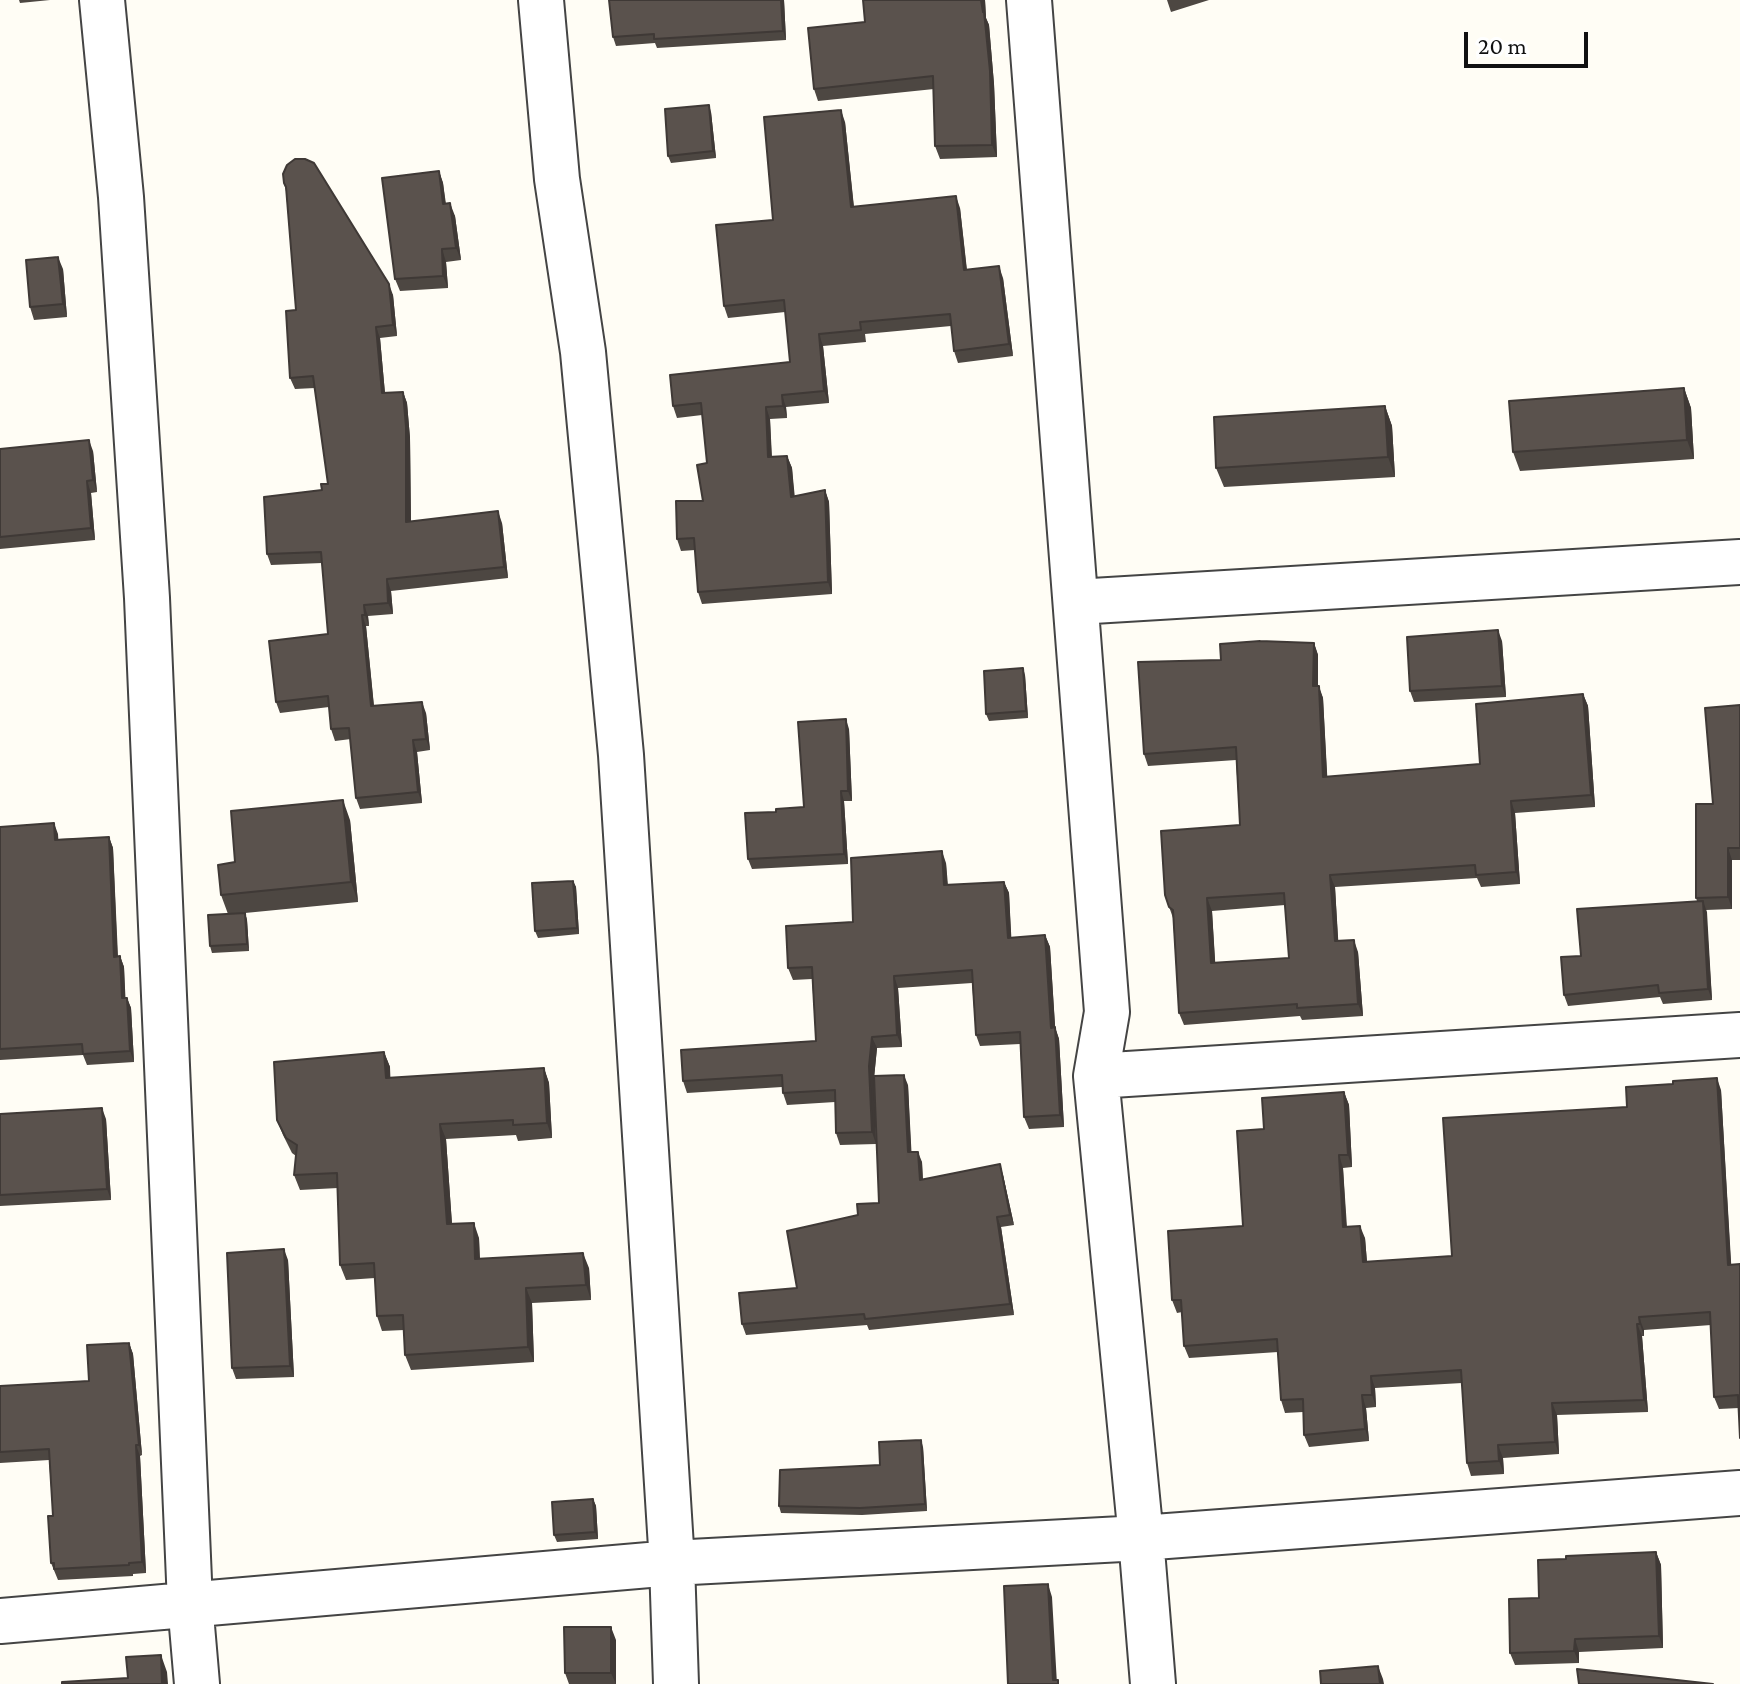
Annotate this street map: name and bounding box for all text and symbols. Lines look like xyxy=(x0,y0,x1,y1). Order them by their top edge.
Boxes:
scale bar xyxy=(1468,16,1592,66)
text: 20 m xyxy=(1478,32,1527,59)

